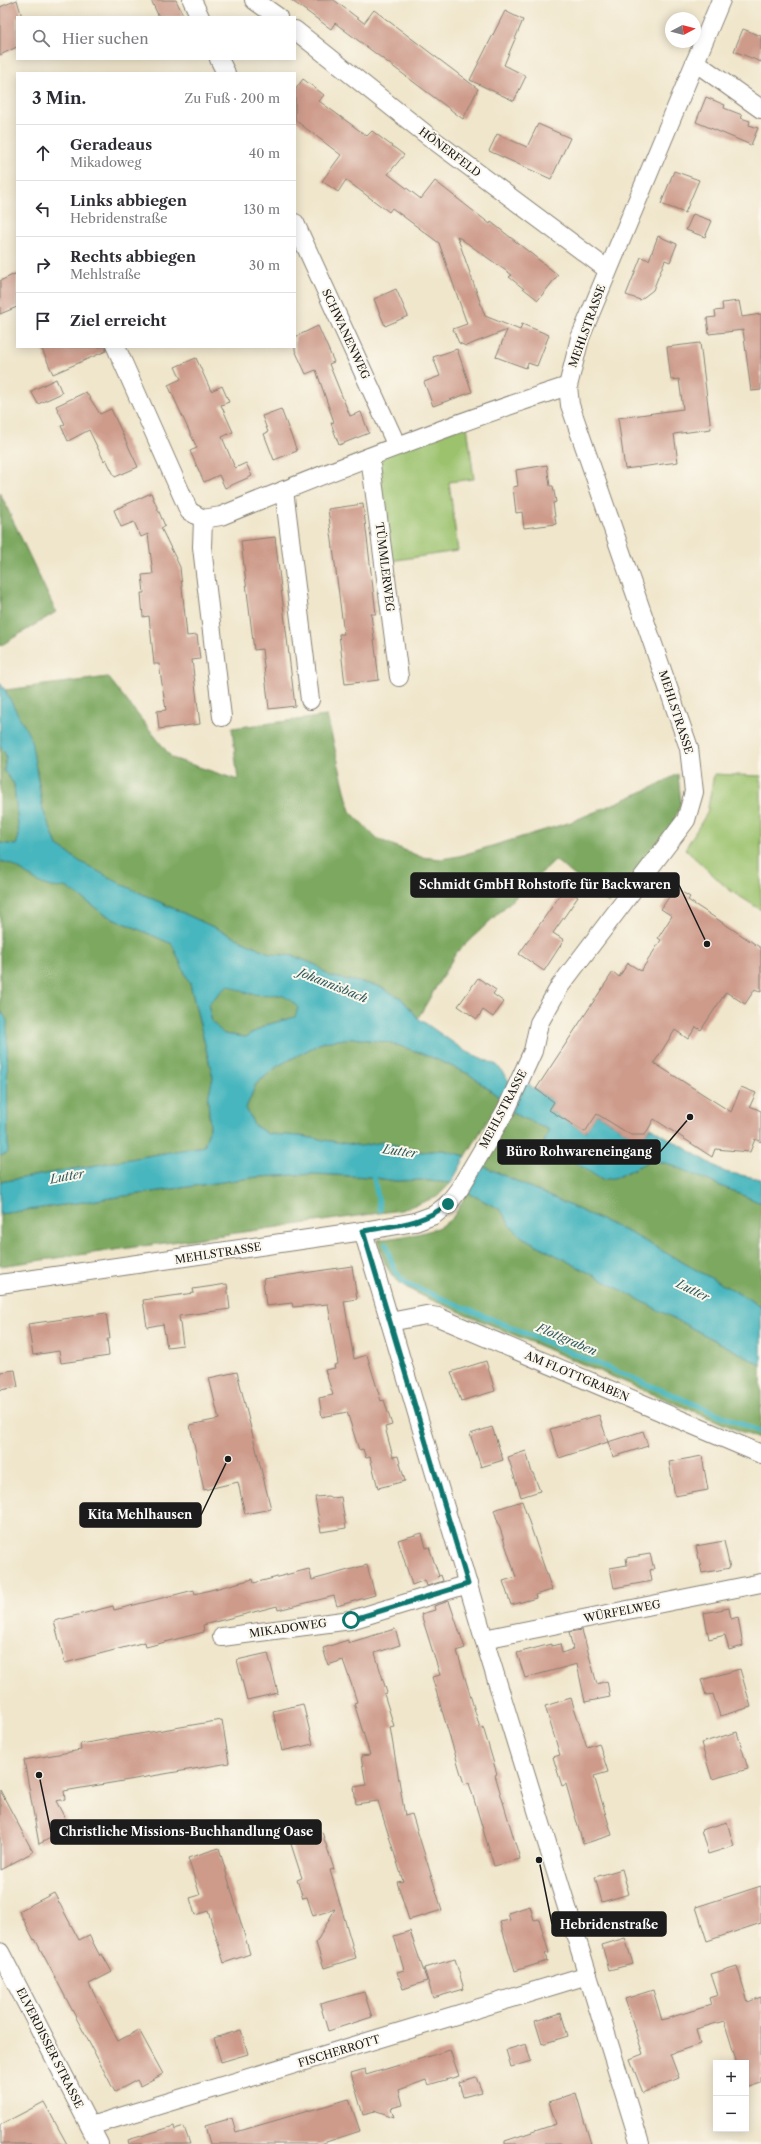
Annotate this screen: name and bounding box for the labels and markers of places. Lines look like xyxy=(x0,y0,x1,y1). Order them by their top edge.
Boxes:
callout: Schmidt GmbH Rohstoffe für Backwaren xyxy=(411,873,679,897)
callout: Büro Rohwareneingang xyxy=(498,1140,660,1164)
callout: Kita Mehlhausen xyxy=(80,1503,201,1527)
callout: Christliche Missions-Buchhandlung Oase xyxy=(51,1820,321,1844)
callout: Hebridenstraße xyxy=(552,1912,666,1936)

